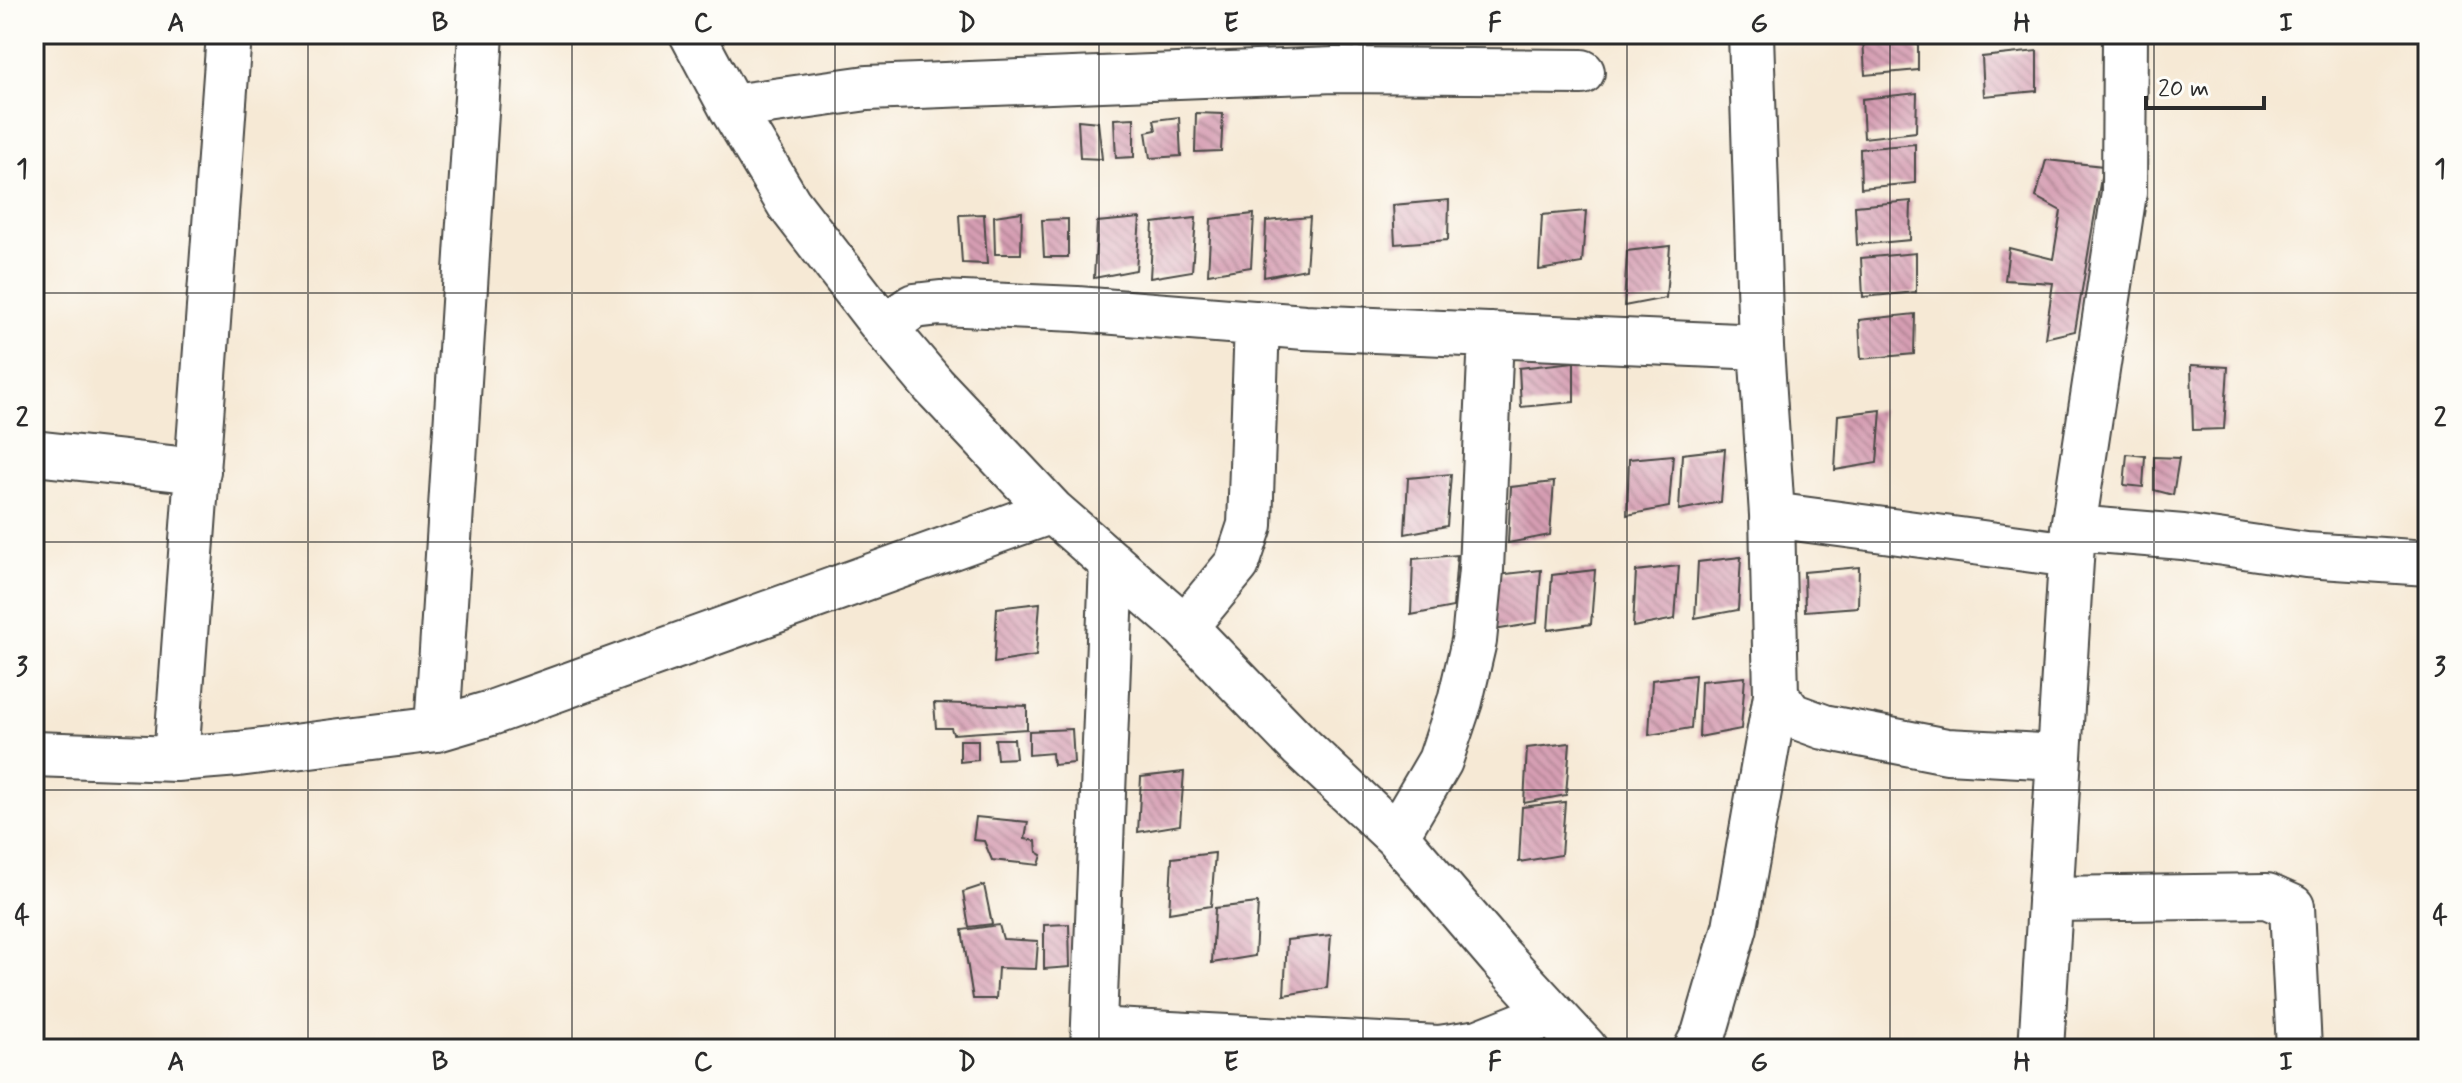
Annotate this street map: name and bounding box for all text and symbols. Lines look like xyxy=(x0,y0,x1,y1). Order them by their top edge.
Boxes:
text: A xyxy=(167,7,185,41)
text: B xyxy=(432,7,448,41)
text: C xyxy=(694,7,713,41)
text: D xyxy=(958,7,976,41)
text: E xyxy=(1223,7,1239,41)
text: F xyxy=(1488,7,1502,41)
text: G xyxy=(1750,7,1768,41)
text: H xyxy=(2014,7,2031,41)
text: I xyxy=(2279,7,2293,41)
scale bar xyxy=(2146,60,2264,110)
text: 20 m xyxy=(2158,74,2209,105)
text: 1 xyxy=(16,153,28,187)
text: 1 xyxy=(2434,153,2446,187)
text: 2 xyxy=(16,402,29,436)
text: 2 xyxy=(2434,402,2447,436)
text: 3 xyxy=(16,651,28,685)
text: 3 xyxy=(2434,651,2446,685)
text: 4 xyxy=(14,900,30,934)
text: 4 xyxy=(2432,900,2448,934)
text: A xyxy=(167,1046,185,1080)
text: B xyxy=(432,1046,448,1080)
text: C xyxy=(694,1046,713,1080)
text: D xyxy=(958,1046,976,1080)
text: E xyxy=(1223,1046,1239,1080)
text: F xyxy=(1488,1046,1502,1080)
text: G xyxy=(1750,1046,1768,1080)
text: H xyxy=(2014,1046,2031,1080)
text: I xyxy=(2279,1046,2293,1080)

